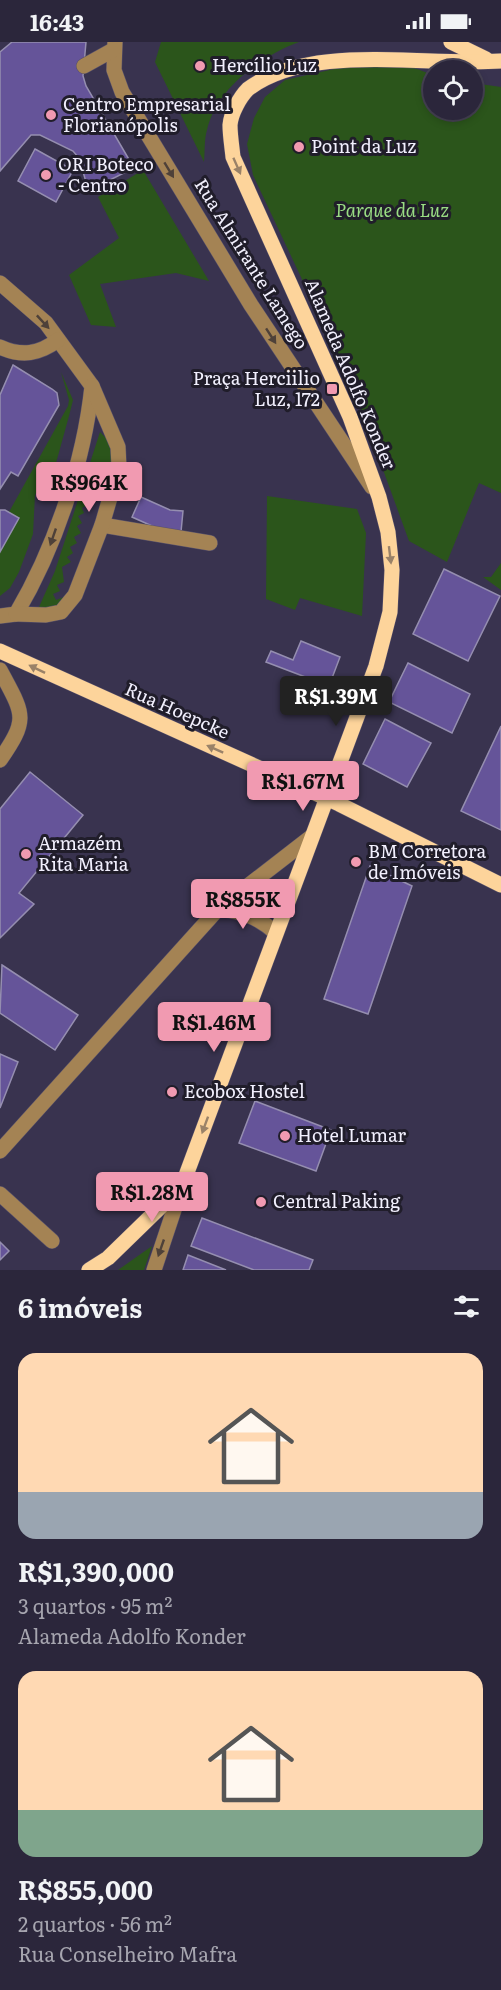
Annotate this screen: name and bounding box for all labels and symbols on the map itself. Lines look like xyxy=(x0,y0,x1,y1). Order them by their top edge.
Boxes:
place label: Hercílio Luz xyxy=(212,51,317,78)
marker: Hercílio Luz xyxy=(193,59,207,73)
place label: Centro Empresarial Florianópolis xyxy=(63,90,230,138)
marker: Centro Empresarial Florianópolis xyxy=(44,108,58,122)
place label: Point da Luz xyxy=(311,132,416,159)
marker: Point da Luz xyxy=(292,140,306,154)
place label: ORI Boteco - Centro xyxy=(58,150,154,198)
one-way arrow xyxy=(232,157,242,175)
one-way arrow xyxy=(164,162,175,178)
marker: ORI Boteco - Centro xyxy=(39,168,53,182)
street label: Rua Almirante Lamego xyxy=(189,173,316,354)
park label: Parque da Luz xyxy=(335,196,449,223)
street label: Alameda Adolfo Konder xyxy=(299,274,404,473)
one-way arrow xyxy=(36,314,49,329)
one-way arrow xyxy=(265,328,276,344)
place label: Praça Herciilio Luz, 172 xyxy=(193,364,320,412)
marker: Praça Herciilio Luz, 172 xyxy=(325,382,339,396)
pin: R$964K xyxy=(40,462,138,513)
one-way arrow xyxy=(47,528,57,546)
one-way arrow xyxy=(386,545,395,564)
one-way arrow xyxy=(29,664,46,674)
street label: Rua Hoepcke xyxy=(121,675,234,745)
pin: R$1.39M xyxy=(281,676,391,727)
one-way arrow xyxy=(206,744,224,754)
pin: R$1.67M xyxy=(248,761,358,812)
place label: Armazém Rita Maria xyxy=(38,829,129,877)
place label: BM Corretora de Imóveis xyxy=(368,837,486,885)
marker: Armazém Rita Maria xyxy=(19,847,33,861)
marker: BM Corretora de Imóveis xyxy=(349,855,363,869)
pin: R$855K xyxy=(194,879,292,930)
pin: R$1.46M xyxy=(159,1002,269,1053)
place label: Ecobox Hostel xyxy=(184,1077,305,1104)
marker: Ecobox Hostel xyxy=(165,1085,179,1099)
one-way arrow xyxy=(199,1116,209,1134)
place label: Hotel Lumar xyxy=(297,1121,407,1148)
marker: Hotel Lumar xyxy=(278,1129,292,1143)
pin: R$1.28M xyxy=(97,1172,207,1223)
place label: Central Paking xyxy=(273,1187,401,1214)
marker: Central Paking xyxy=(254,1195,268,1209)
one-way arrow xyxy=(156,1239,166,1257)

